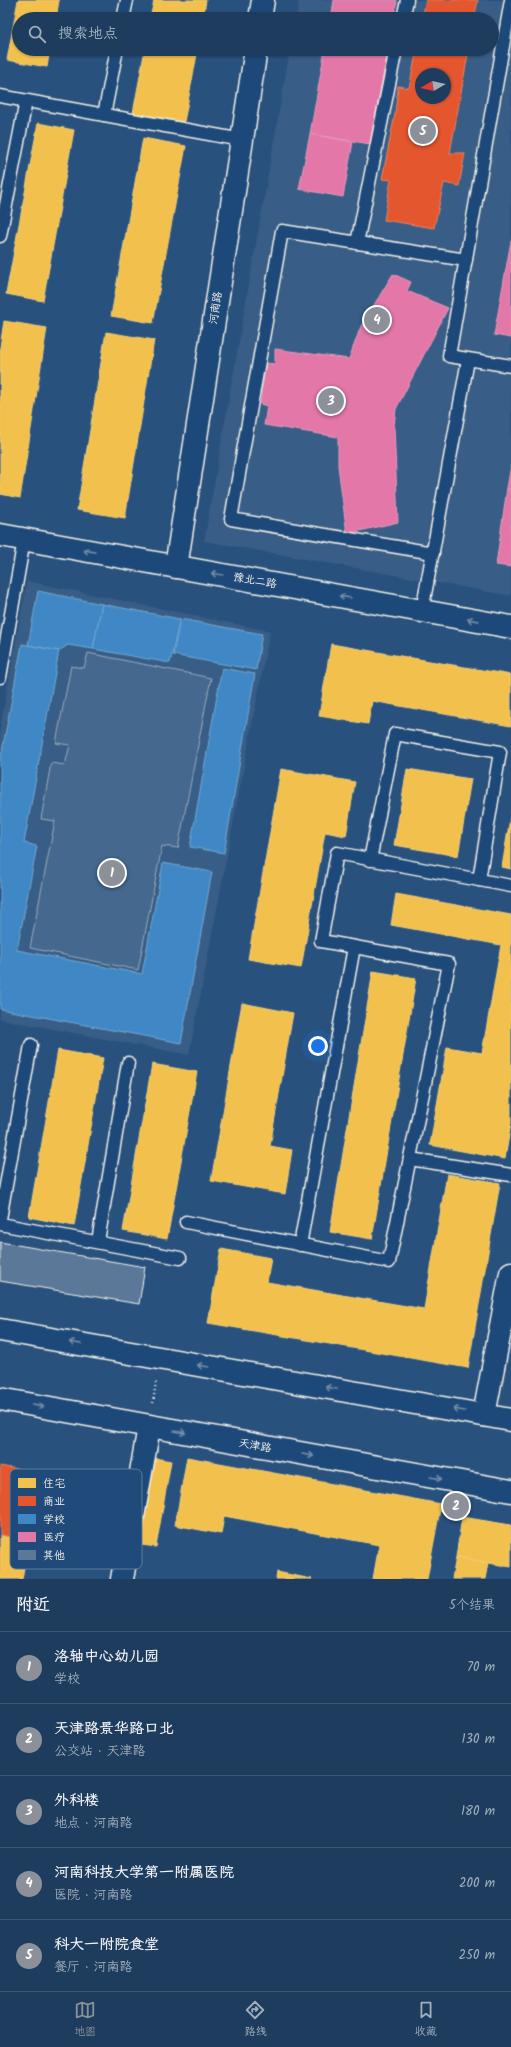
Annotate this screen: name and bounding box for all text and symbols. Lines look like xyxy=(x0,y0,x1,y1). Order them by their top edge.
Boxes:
search box xyxy=(12,12,499,56)
text: 搜索地点 xyxy=(58,22,118,46)
icon: search xyxy=(26,23,48,45)
north arrow xyxy=(415,68,451,104)
pin: 5 xyxy=(410,116,436,146)
street label: 河南路 xyxy=(205,290,227,326)
pin: 4 xyxy=(364,305,390,335)
pin: 3 xyxy=(318,386,344,416)
one-way arrow xyxy=(83,547,96,555)
street label: 豫北二路 xyxy=(232,568,278,594)
one-way arrow xyxy=(211,570,224,578)
one-way arrow xyxy=(339,593,352,601)
one-way arrow xyxy=(466,616,479,624)
pin: 1 xyxy=(99,858,125,888)
your location xyxy=(308,1036,328,1056)
one-way arrow xyxy=(69,1339,82,1347)
one-way arrow xyxy=(197,1362,210,1370)
one-way arrow xyxy=(325,1384,338,1392)
one-way arrow xyxy=(31,1402,44,1410)
one-way arrow xyxy=(453,1406,466,1414)
one-way arrow xyxy=(173,1429,186,1437)
street label: 天津路 xyxy=(237,1434,273,1458)
one-way arrow xyxy=(301,1451,314,1459)
legend xyxy=(10,1469,142,1569)
one-way arrow xyxy=(429,1474,442,1482)
text: 住宅 xyxy=(43,1475,65,1493)
pin: 2 xyxy=(443,1491,469,1521)
text: 商业 xyxy=(43,1493,65,1511)
text: 学校 xyxy=(43,1511,65,1529)
text: 医疗 xyxy=(43,1529,65,1547)
text: 其他 xyxy=(43,1547,65,1565)
text: 附近 xyxy=(16,1592,50,1619)
text: 5个结果 xyxy=(449,1595,495,1616)
text: 洛轴中心幼儿园 xyxy=(54,1645,159,1669)
text: 1 xyxy=(27,1657,31,1678)
text: 70 m xyxy=(467,1657,495,1678)
text: 学校 xyxy=(54,1669,80,1690)
text: 天津路景华路口北 xyxy=(54,1717,174,1741)
text: 2 xyxy=(25,1729,33,1750)
text: 130 m xyxy=(461,1729,495,1750)
text: 公交站 · 天津路 xyxy=(54,1741,146,1762)
text: 外科楼 xyxy=(54,1789,99,1813)
text: 3 xyxy=(25,1801,33,1822)
text: 180 m xyxy=(461,1801,495,1822)
text: 地点 · 河南路 xyxy=(54,1813,133,1834)
text: 河南科技大学第一附属医院 xyxy=(54,1861,234,1885)
text: 4 xyxy=(25,1873,33,1894)
text: 200 m xyxy=(459,1873,495,1894)
text: 医院 · 河南路 xyxy=(54,1885,133,1906)
text: 科大一附院食堂 xyxy=(54,1933,159,1957)
text: 5 xyxy=(26,1945,32,1966)
text: 250 m xyxy=(458,1945,495,1966)
text: 餐厅 · 河南路 xyxy=(54,1957,133,1978)
tab: 地图 xyxy=(74,1999,96,2041)
tab: 路线 xyxy=(244,1999,266,2041)
tab: 收藏 xyxy=(415,1999,437,2041)

